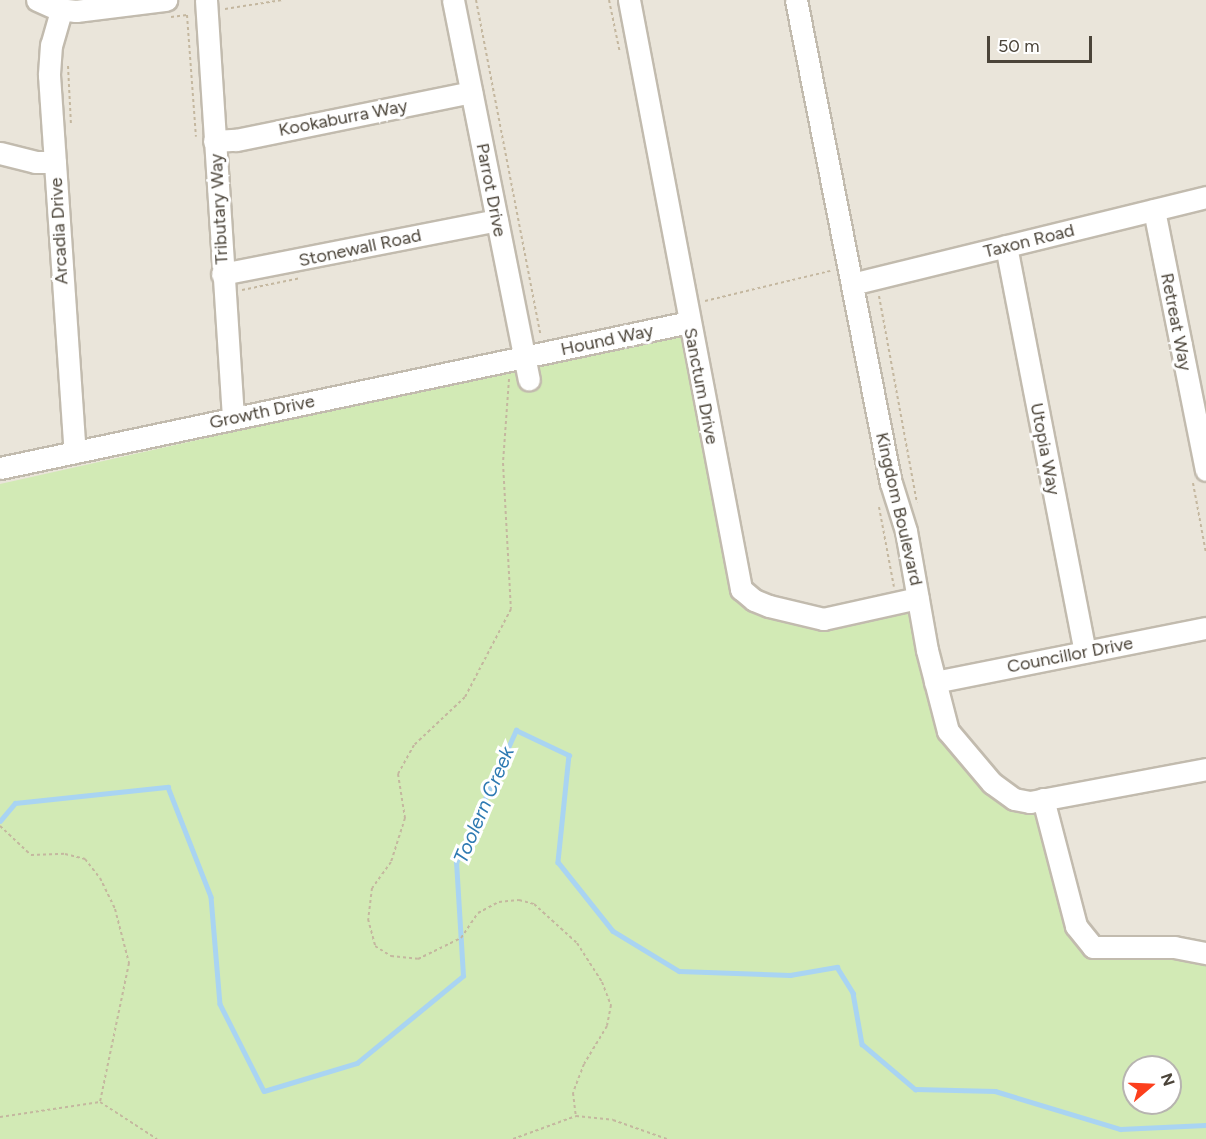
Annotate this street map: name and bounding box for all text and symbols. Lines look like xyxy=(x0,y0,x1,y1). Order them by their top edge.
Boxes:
scale bar xyxy=(990,24,1095,62)
text: 50 m xyxy=(998,35,1040,57)
street label: Kookaburra Way xyxy=(277,95,409,141)
street label: Parrot Drive xyxy=(471,141,511,239)
street label: Tributary Way xyxy=(205,153,233,265)
street label: Arcadia Drive xyxy=(45,177,73,285)
street label: Taxon Road xyxy=(981,219,1077,263)
street label: Stonewall Road xyxy=(297,224,423,272)
street label: Retreat Way xyxy=(1156,271,1196,373)
street label: Hound Way xyxy=(559,320,655,360)
street label: Sanctum Drive xyxy=(679,326,723,446)
street label: Growth Drive xyxy=(207,390,317,434)
street label: Utopia Way xyxy=(1025,401,1065,497)
street label: Kingdom Boulevard xyxy=(871,430,927,588)
street label: Councillor Drive xyxy=(1005,632,1135,678)
water label: Toolern Creek xyxy=(449,743,519,867)
north arrow xyxy=(1122,1055,1182,1115)
text: N xyxy=(1157,1071,1179,1089)

